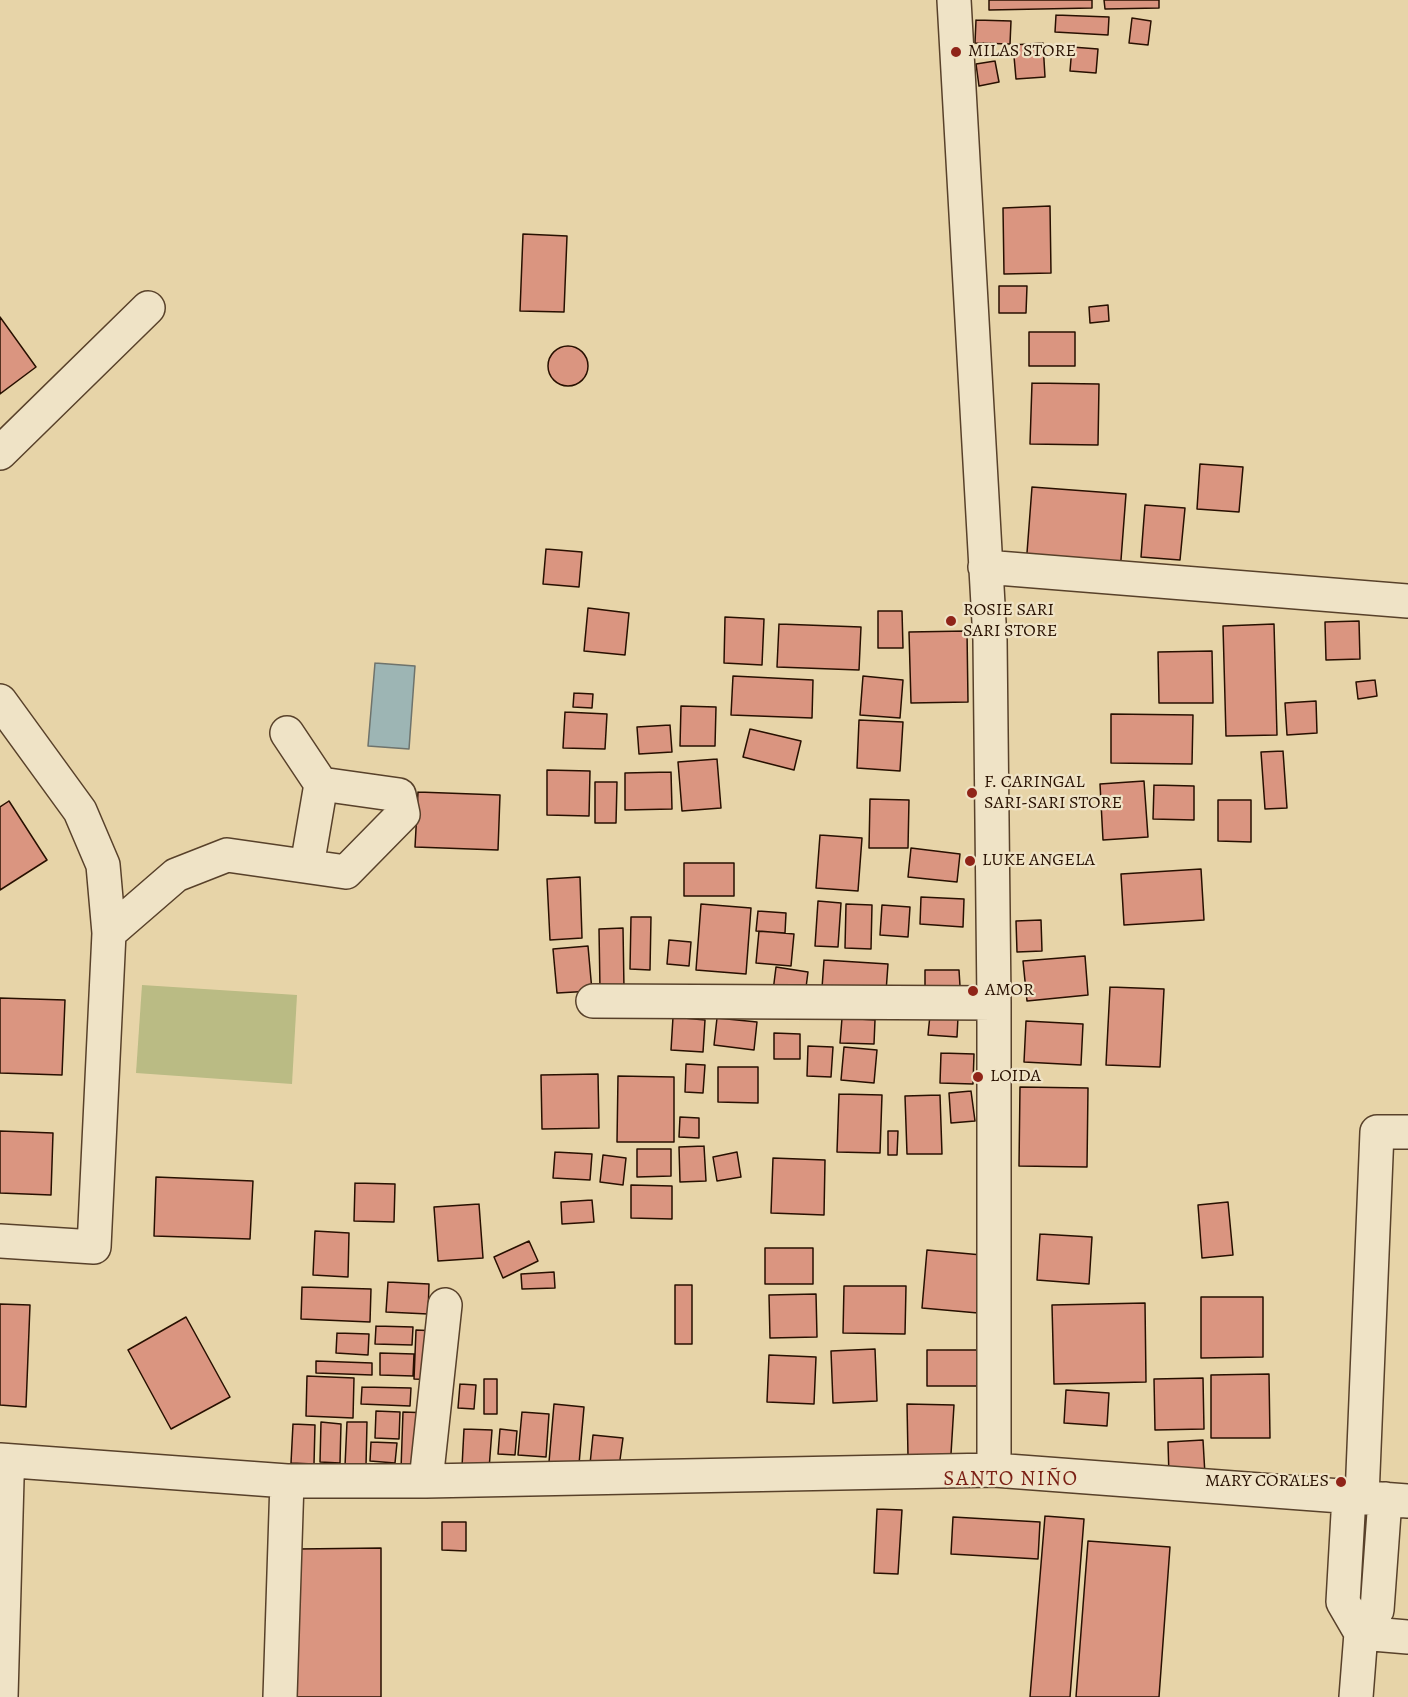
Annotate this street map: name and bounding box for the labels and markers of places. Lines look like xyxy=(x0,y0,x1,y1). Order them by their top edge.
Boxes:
place label: MILAS STORE xyxy=(968,41,1076,63)
marker: MILAS STORE xyxy=(949,45,963,59)
place label: ROSIE SARI SARI STORE xyxy=(963,600,1057,642)
marker: ROSIE SARI SARI STORE xyxy=(944,614,958,628)
place label: F. CARINGAL SARI-SARI STORE xyxy=(984,772,1122,814)
marker: F. CARINGAL SARI-SARI STORE xyxy=(965,786,979,800)
place label: LUKE ANGELA xyxy=(982,850,1095,872)
marker: LUKE ANGELA xyxy=(963,854,977,868)
place label: AMOR xyxy=(985,980,1034,1002)
marker: AMOR xyxy=(966,984,980,998)
place label: LOIDA xyxy=(990,1066,1041,1088)
marker: LOIDA xyxy=(971,1070,985,1084)
place label: MARY CORALES xyxy=(1205,1471,1329,1493)
marker: MARY CORALES xyxy=(1334,1475,1348,1489)

